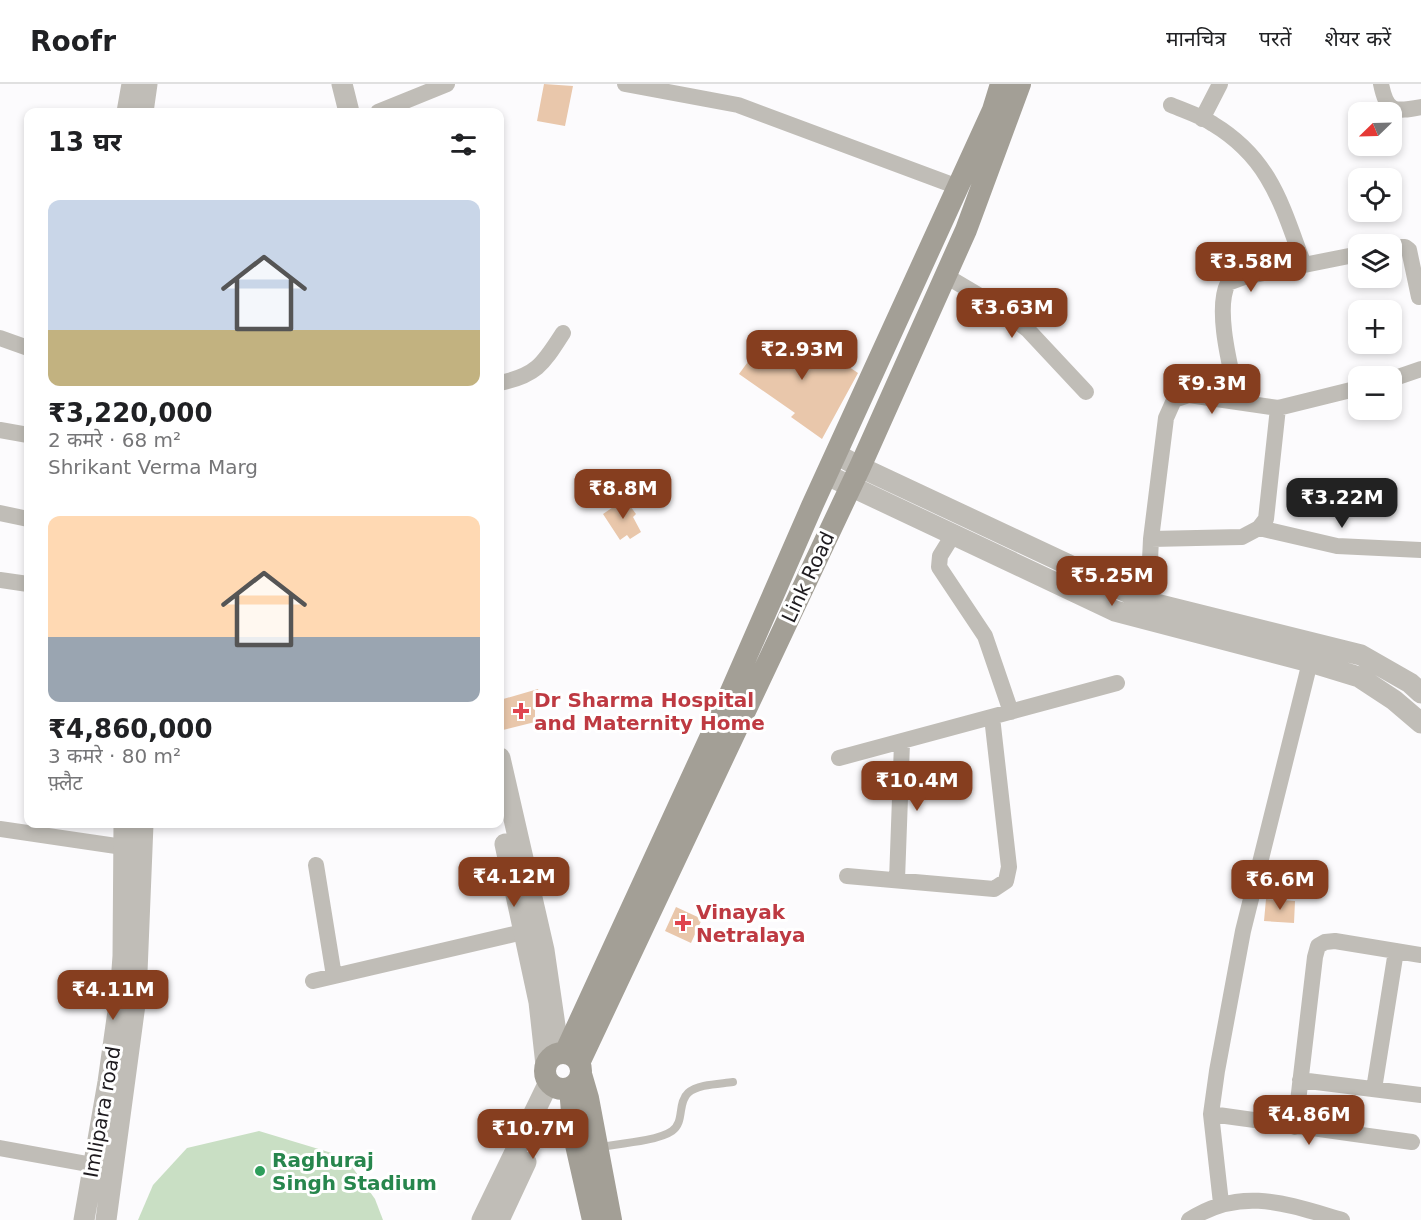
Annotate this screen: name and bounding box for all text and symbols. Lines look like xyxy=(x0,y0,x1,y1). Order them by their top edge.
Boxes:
text: Roofr xyxy=(30,25,116,58)
text: मानचित्र xyxy=(1166,27,1226,51)
text: परतें xyxy=(1259,27,1292,51)
text: शेयर करें xyxy=(1325,27,1391,51)
north arrow xyxy=(1348,102,1402,156)
map controls xyxy=(1348,102,1402,420)
text: 13 घर xyxy=(48,127,122,157)
icon: filters xyxy=(447,128,480,161)
button: locate xyxy=(1348,168,1402,222)
button: layers xyxy=(1348,234,1402,288)
icon: home xyxy=(210,239,318,347)
pin: ₹3.58M xyxy=(1202,242,1300,293)
text: ₹3.58M xyxy=(1209,249,1293,273)
pin: ₹3.63M xyxy=(963,288,1061,339)
text: ₹3.63M xyxy=(970,295,1054,319)
button: + xyxy=(1348,300,1402,354)
pin: ₹2.93M xyxy=(753,330,851,381)
text: ₹2.93M xyxy=(760,337,844,361)
pin: ₹9.3M xyxy=(1170,364,1254,415)
button: − xyxy=(1348,366,1402,420)
text: ₹9.3M xyxy=(1177,371,1247,395)
text: ₹3,220,000 xyxy=(48,398,212,428)
text: 2 कमरे · 68 m² xyxy=(48,428,181,452)
text: Shrikant Verma Marg xyxy=(48,455,258,479)
pin: ₹8.8M xyxy=(581,469,665,520)
text: ₹8.8M xyxy=(588,476,658,500)
pin: ₹3.22M xyxy=(1293,478,1391,529)
text: ₹3.22M xyxy=(1300,485,1384,509)
street label: Link Road xyxy=(777,528,839,626)
icon: home xyxy=(210,555,318,663)
pin: ₹5.25M xyxy=(1063,556,1161,607)
text: ₹5.25M xyxy=(1070,563,1154,587)
place label: Dr Sharma Hospital and Maternity Home xyxy=(534,688,765,735)
marker: Dr Sharma Hospital and Maternity Home xyxy=(512,702,530,720)
text: ₹4,860,000 xyxy=(48,714,212,744)
text: 3 कमरे · 80 m² xyxy=(48,744,181,768)
pin: ₹10.4M xyxy=(868,761,966,812)
text: ₹10.4M xyxy=(875,768,959,792)
text: फ़्लैट xyxy=(48,771,83,795)
pin: ₹4.12M xyxy=(465,857,563,908)
pin: ₹6.6M xyxy=(1238,860,1322,911)
text: ₹4.12M xyxy=(472,864,556,888)
text: ₹6.6M xyxy=(1245,867,1315,891)
place label: Vinayak Netralaya xyxy=(696,900,806,947)
marker: Vinayak Netralaya xyxy=(674,914,692,932)
pin: ₹4.11M xyxy=(64,970,162,1021)
text: ₹4.11M xyxy=(71,977,155,1001)
street label: Imlipara road xyxy=(79,1044,125,1180)
pin: ₹4.86M xyxy=(1260,1095,1358,1146)
text: ₹4.86M xyxy=(1267,1102,1351,1126)
pin: ₹10.7M xyxy=(484,1109,582,1160)
text: ₹10.7M xyxy=(491,1116,575,1140)
place label: Raghuraj Singh Stadium xyxy=(272,1148,437,1195)
marker: Raghuraj Singh Stadium xyxy=(253,1164,267,1178)

